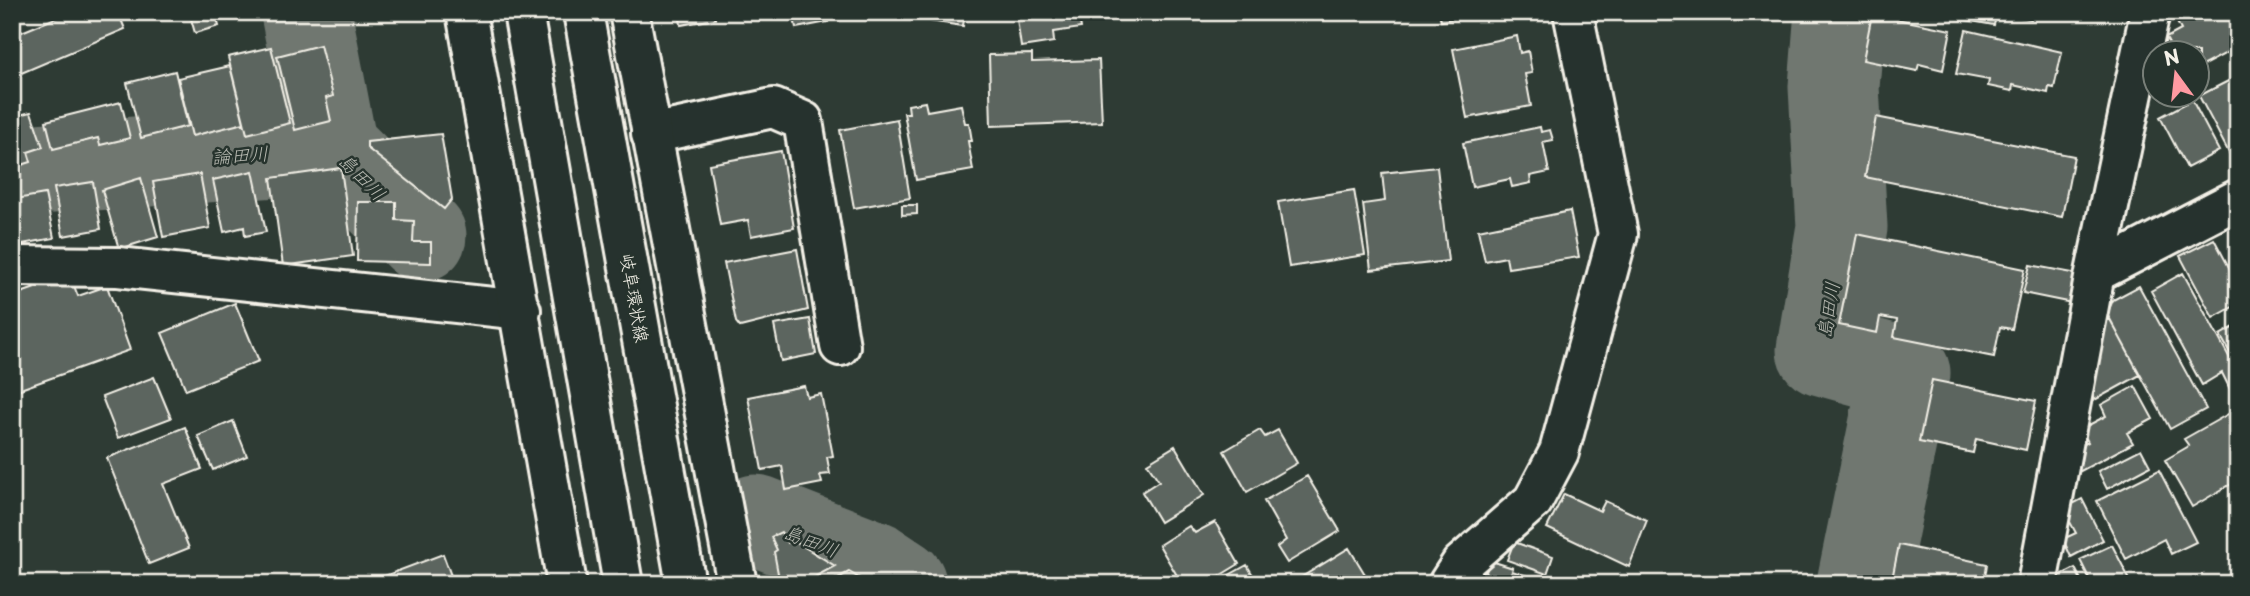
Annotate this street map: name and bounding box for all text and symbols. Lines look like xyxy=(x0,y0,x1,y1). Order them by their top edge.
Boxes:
north arrow xyxy=(2142,38,2212,108)
text: N xyxy=(2160,41,2182,72)
water label: 論田川 xyxy=(211,138,269,170)
water label: 島田川 xyxy=(333,146,393,206)
street label: 岐阜環状線 xyxy=(614,251,657,344)
water label: 島田川 xyxy=(1809,279,1845,340)
water label: 島田川 xyxy=(780,517,843,563)

